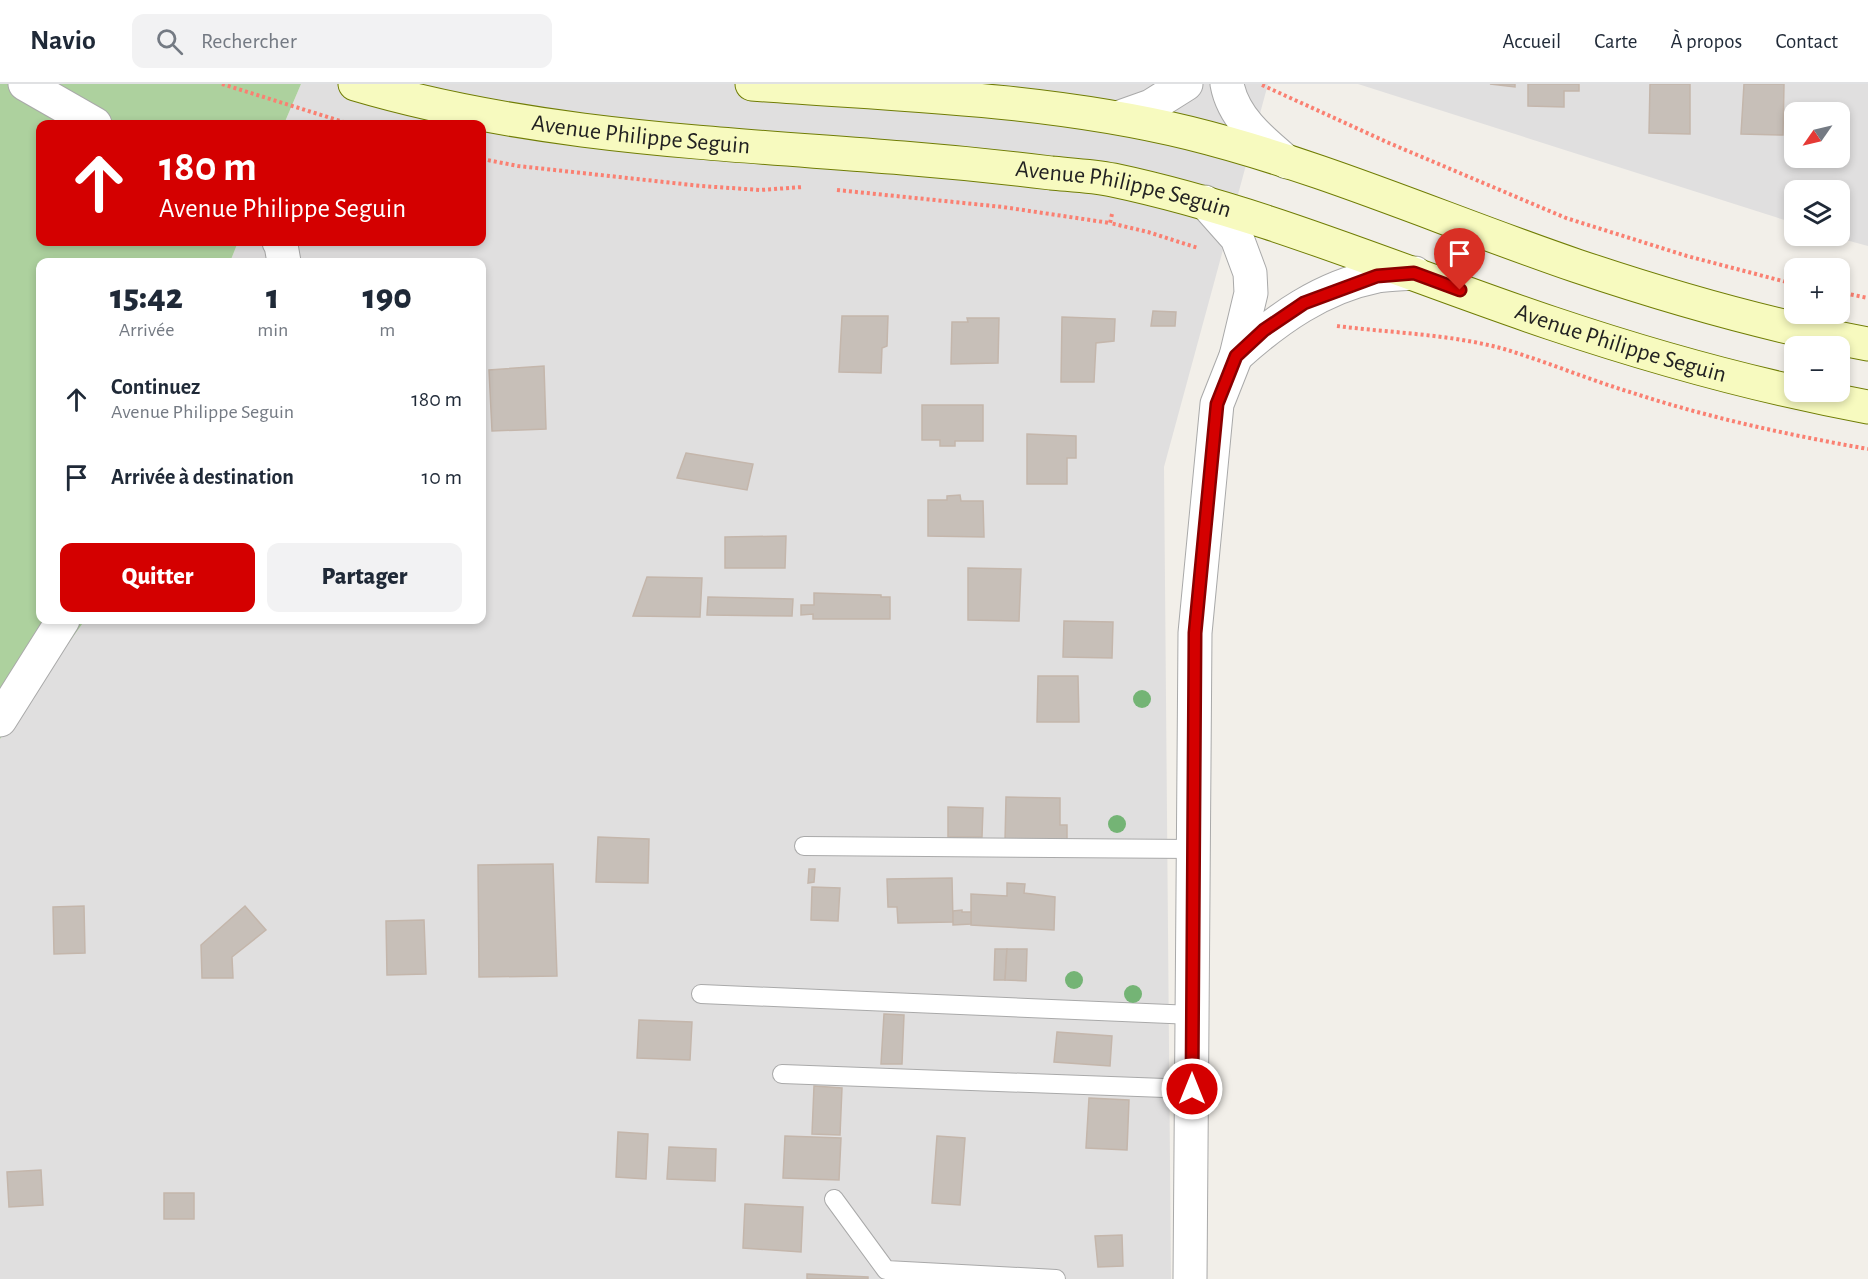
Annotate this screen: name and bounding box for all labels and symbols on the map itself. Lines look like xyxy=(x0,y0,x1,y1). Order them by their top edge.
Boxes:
north arrow xyxy=(1784,102,1850,168)
street label: Avenue Philippe Seguin xyxy=(530,111,751,158)
street label: Avenue Philippe Seguin xyxy=(1014,157,1234,222)
pin xyxy=(1434,228,1485,290)
street label: Avenue Philippe Seguin xyxy=(1512,300,1729,387)
position arrow xyxy=(1160,1057,1224,1121)

